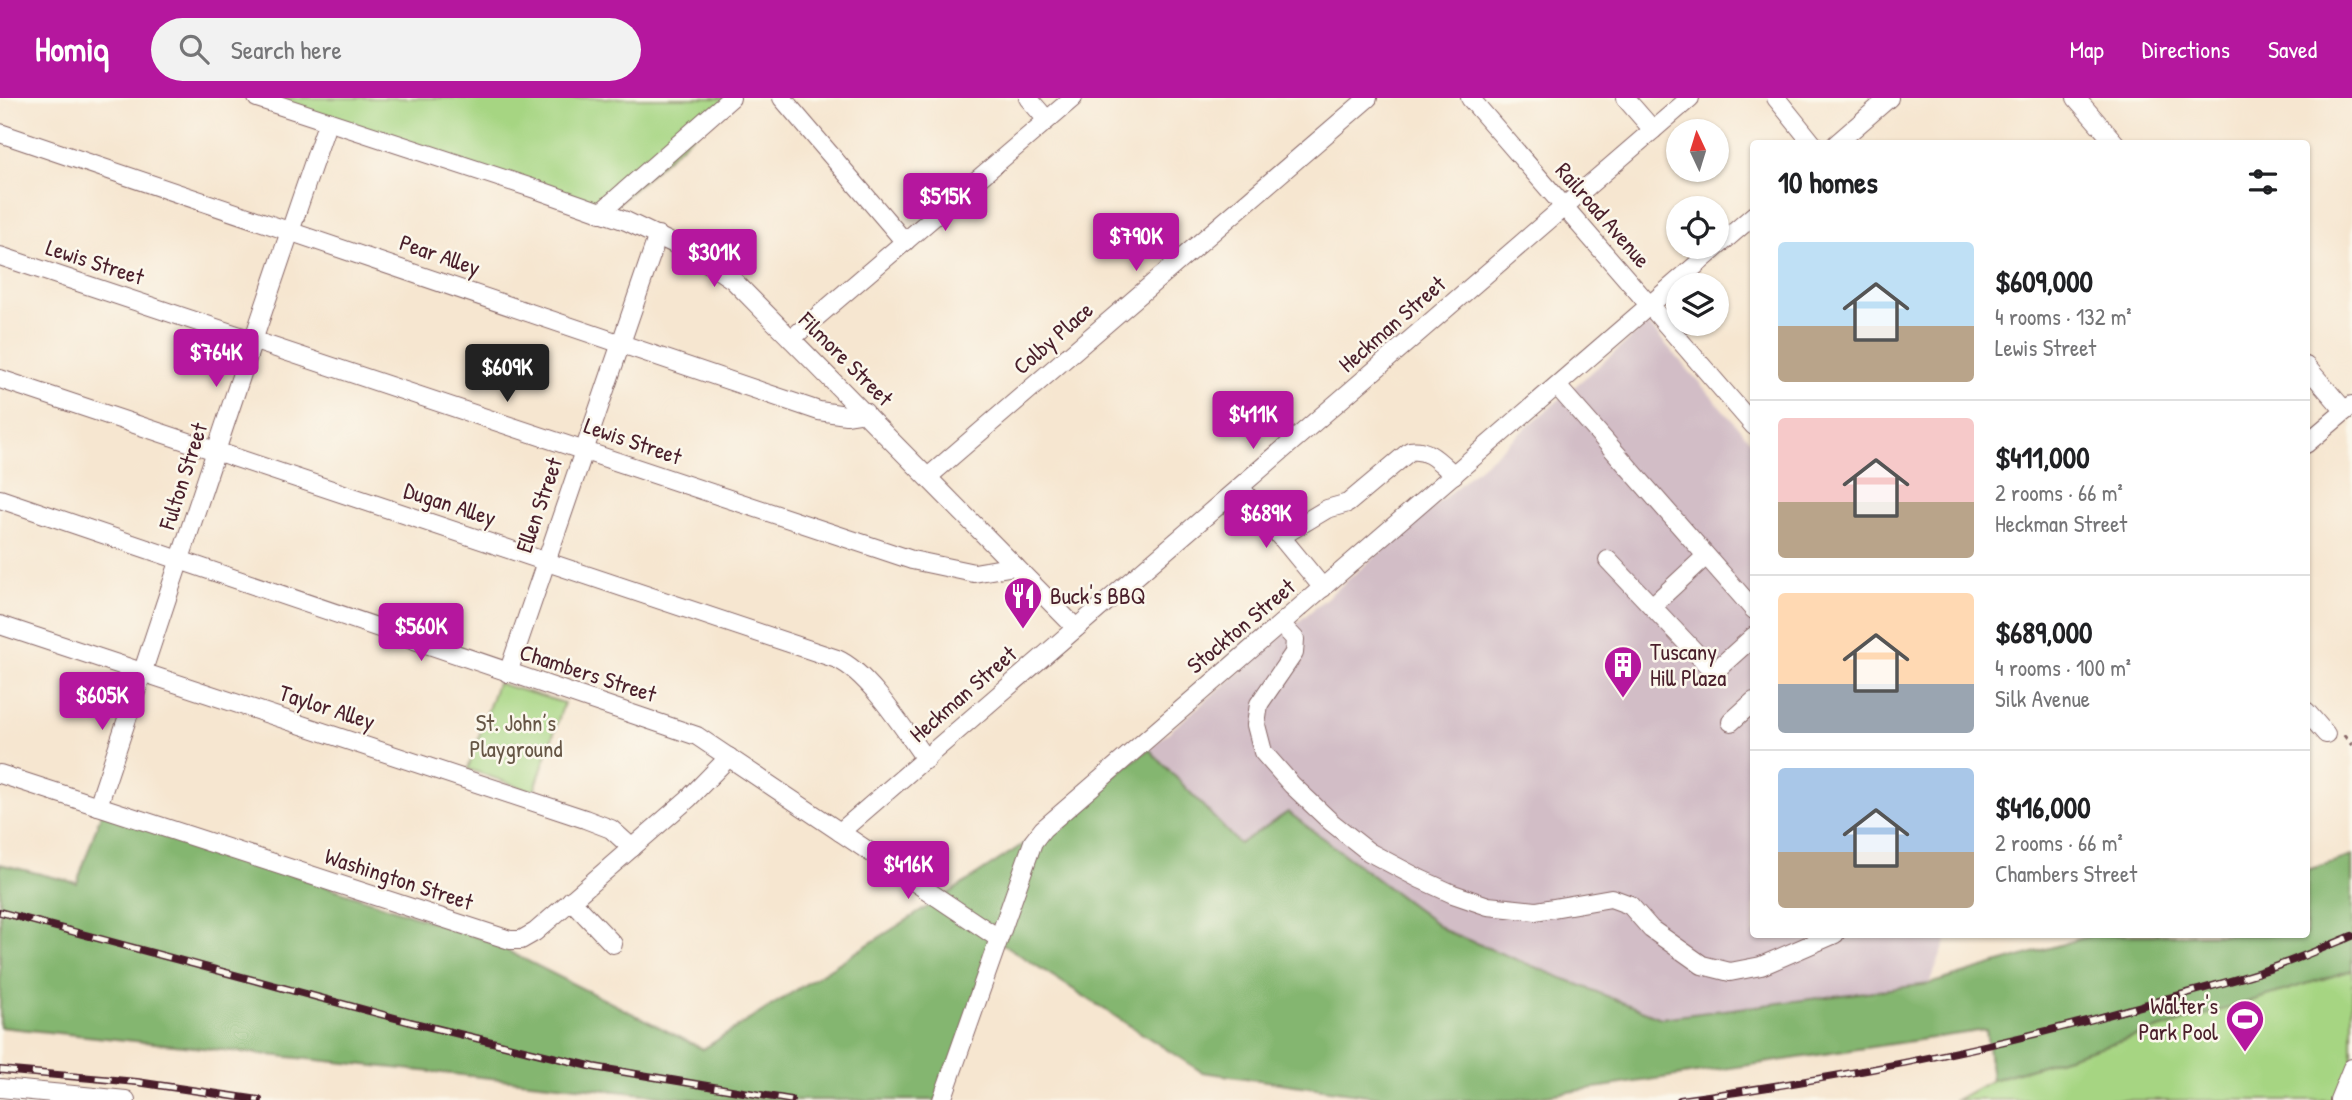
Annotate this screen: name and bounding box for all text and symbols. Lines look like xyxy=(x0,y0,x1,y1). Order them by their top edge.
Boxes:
search box xyxy=(151,18,641,81)
text: Homiq xyxy=(35,27,109,71)
icon: search xyxy=(175,30,213,68)
text: Search here xyxy=(231,32,342,67)
text: Map xyxy=(2070,33,2104,65)
text: Directions xyxy=(2142,33,2230,65)
text: Saved xyxy=(2268,33,2317,65)
north arrow xyxy=(1666,119,1729,182)
map controls xyxy=(1666,119,1729,336)
street label: Railroad Avenue xyxy=(1549,155,1658,274)
text: 10 homes xyxy=(1778,162,1878,202)
icon: filters xyxy=(2244,163,2282,201)
pin: $515K xyxy=(896,174,994,233)
text: $515K xyxy=(919,180,971,211)
button: locate xyxy=(1666,196,1729,259)
pin: $790K xyxy=(1087,214,1185,273)
text: $790K xyxy=(1109,220,1163,251)
street label: Pear Alley xyxy=(396,226,485,283)
pin: $301K xyxy=(665,230,763,289)
street label: Lewis Street xyxy=(42,231,149,292)
text: $301K xyxy=(688,236,740,267)
text: $609,000 xyxy=(1995,261,2093,301)
street label: Heckman Street xyxy=(1332,268,1453,379)
icon: home xyxy=(1834,270,1918,354)
button: layers xyxy=(1666,273,1729,336)
street label: Colby Place xyxy=(1006,294,1099,381)
text: 4 rooms · 132 m² xyxy=(1995,301,2132,332)
street label: Filmore Street xyxy=(792,304,901,413)
pin: $764K xyxy=(167,330,265,389)
text: Lewis Street xyxy=(1995,332,2096,363)
text: $764K xyxy=(190,336,242,367)
pin: $609K xyxy=(458,344,556,404)
text: $609K xyxy=(481,351,533,382)
pin: $411K xyxy=(1204,392,1302,451)
text: $411K xyxy=(1228,398,1278,429)
street label: Lewis Street xyxy=(580,409,687,472)
street label: Fulton Street xyxy=(150,418,215,534)
text: $411,000 xyxy=(1995,437,2090,477)
icon: home xyxy=(1834,446,1918,530)
street label: Ellen Street xyxy=(508,452,570,556)
street label: Dugan Alley xyxy=(400,474,500,533)
text: 2 rooms · 66 m² xyxy=(1995,477,2123,508)
pin: $689K xyxy=(1217,490,1315,550)
text: $689K xyxy=(1240,497,1292,528)
text: Heckman Street xyxy=(1995,508,2127,539)
street label: Stockton Street xyxy=(1180,570,1302,680)
restaurant icon: Buck's BBQ xyxy=(1002,575,1044,630)
place label: Buck's BBQ xyxy=(1050,580,1146,611)
pin: $560K xyxy=(372,603,470,663)
text: $560K xyxy=(395,610,447,641)
text: $689,000 xyxy=(1995,612,2093,652)
icon: home xyxy=(1834,621,1918,705)
street label: Chambers Street xyxy=(516,636,662,710)
place label: Tuscany Hill Plaza xyxy=(1650,636,1726,693)
street label: Heckman Street xyxy=(903,638,1024,749)
building icon: Tuscany Hill Plaza xyxy=(1602,644,1644,699)
text: 4 rooms · 100 m² xyxy=(1995,652,2131,683)
pin: $605K xyxy=(53,672,151,732)
street label: Taylor Alley xyxy=(275,676,379,737)
text: $605K xyxy=(76,679,128,710)
text: Silk Avenue xyxy=(1995,683,2090,714)
park label: St. John’s Playground xyxy=(470,707,562,764)
text: $416,000 xyxy=(1995,787,2091,827)
icon: home xyxy=(1834,796,1918,880)
text: 2 rooms · 66 m² xyxy=(1995,827,2123,858)
street label: Washington Street xyxy=(321,840,478,917)
pin: $416K xyxy=(859,842,957,901)
text: $416K xyxy=(883,848,933,879)
text: Chambers Street xyxy=(1995,858,2137,889)
place label: Walter's Park Pool xyxy=(2139,990,2219,1047)
sports icon: Walter's Park Pool xyxy=(2224,998,2266,1053)

